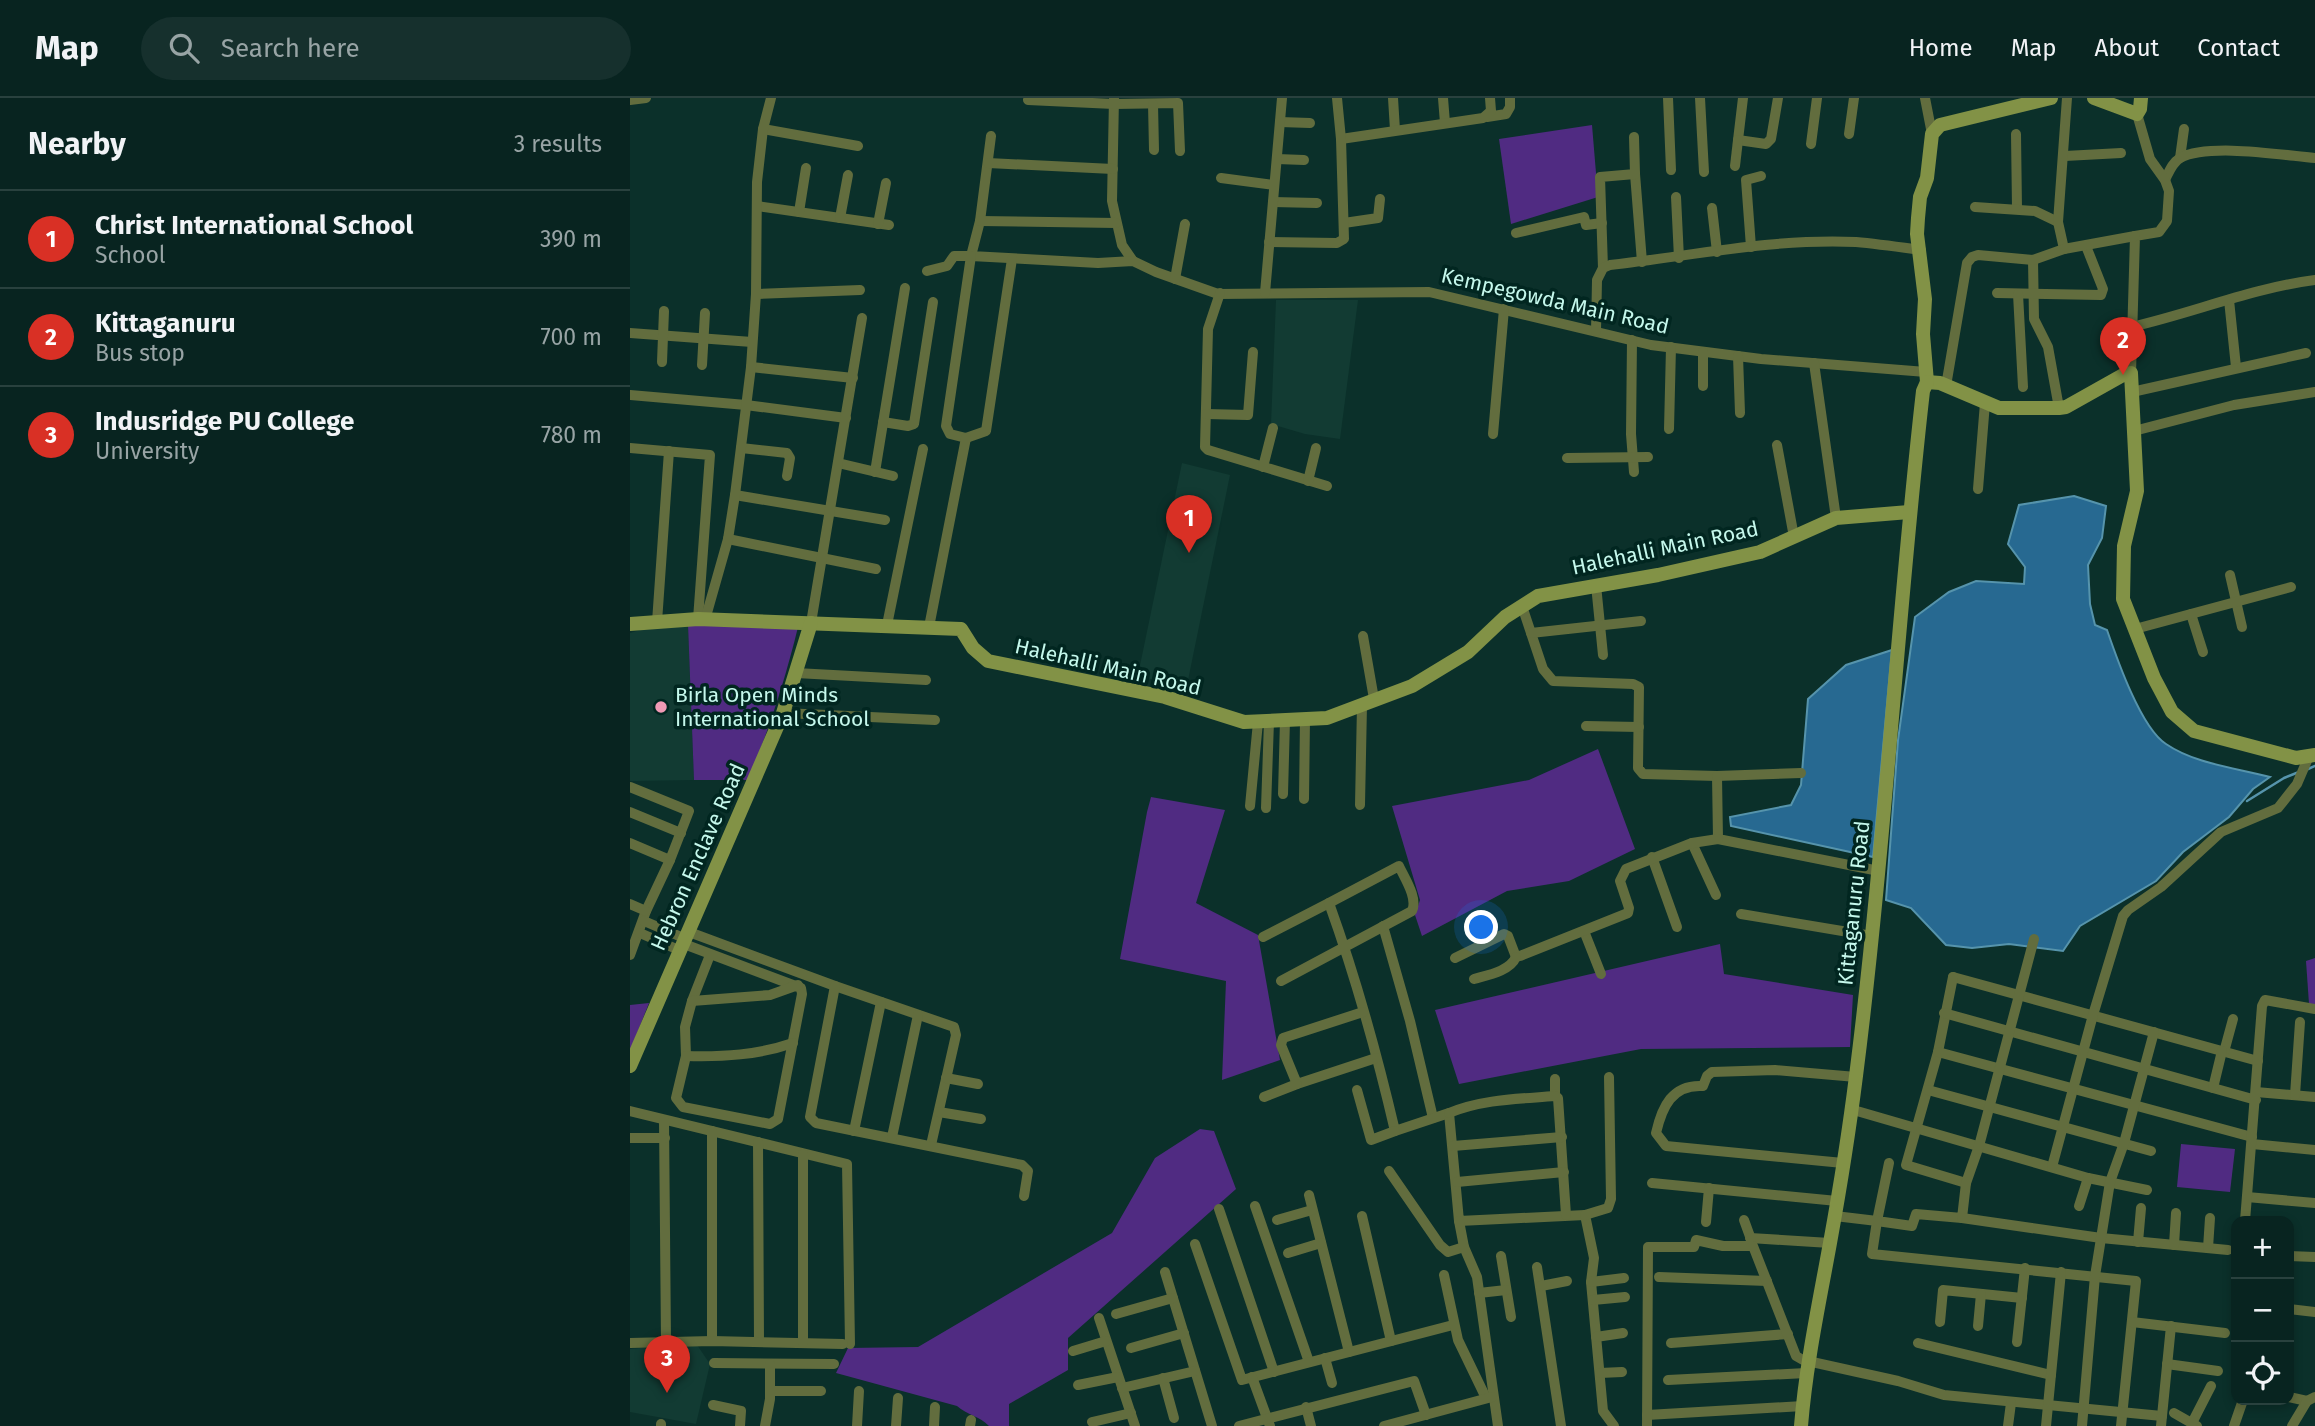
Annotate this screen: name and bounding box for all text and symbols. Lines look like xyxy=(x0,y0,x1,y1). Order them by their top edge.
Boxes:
search box xyxy=(141,17,631,80)
text: Map xyxy=(35,28,99,68)
icon: search xyxy=(165,29,203,67)
text: Search here xyxy=(221,33,360,64)
text: Home xyxy=(1909,34,1973,62)
text: Map xyxy=(2011,34,2057,62)
text: About xyxy=(2095,34,2159,62)
text: Contact xyxy=(2197,34,2280,62)
text: Nearby xyxy=(28,126,126,162)
text: 3 results xyxy=(514,130,602,158)
text: Christ International School xyxy=(95,210,413,241)
text: 1 xyxy=(46,225,56,253)
text: 390 m xyxy=(540,225,602,253)
text: School xyxy=(95,241,166,269)
street label: Kempegowda Main Road xyxy=(1439,262,1671,340)
text: Kittaganuru xyxy=(95,308,236,339)
pin: 2 xyxy=(2100,317,2146,375)
text: 2 xyxy=(45,323,57,351)
text: 700 m xyxy=(541,323,602,351)
text: Bus stop xyxy=(95,339,185,367)
text: Indusridge PU College xyxy=(95,406,354,437)
text: 3 xyxy=(45,421,57,449)
text: 780 m xyxy=(541,421,602,449)
text: University xyxy=(95,437,199,465)
pin: 1 xyxy=(1166,495,1212,553)
street label: Halehalli Main Road xyxy=(1569,516,1761,580)
street label: Halehalli Main Road xyxy=(1012,633,1204,701)
place label: Birla Open Minds International School xyxy=(675,682,870,732)
marker: Birla Open Minds International School xyxy=(653,699,669,715)
street label: Hebron Enclave Road xyxy=(645,759,751,955)
street label: Kittaganuru Road xyxy=(1832,819,1876,987)
your location xyxy=(1464,910,1498,944)
map controls xyxy=(2231,1216,2294,1405)
button: + xyxy=(2231,1216,2294,1279)
button: − xyxy=(2231,1279,2294,1342)
pin: 3 xyxy=(644,1335,690,1393)
button: locate xyxy=(2231,1342,2294,1405)

